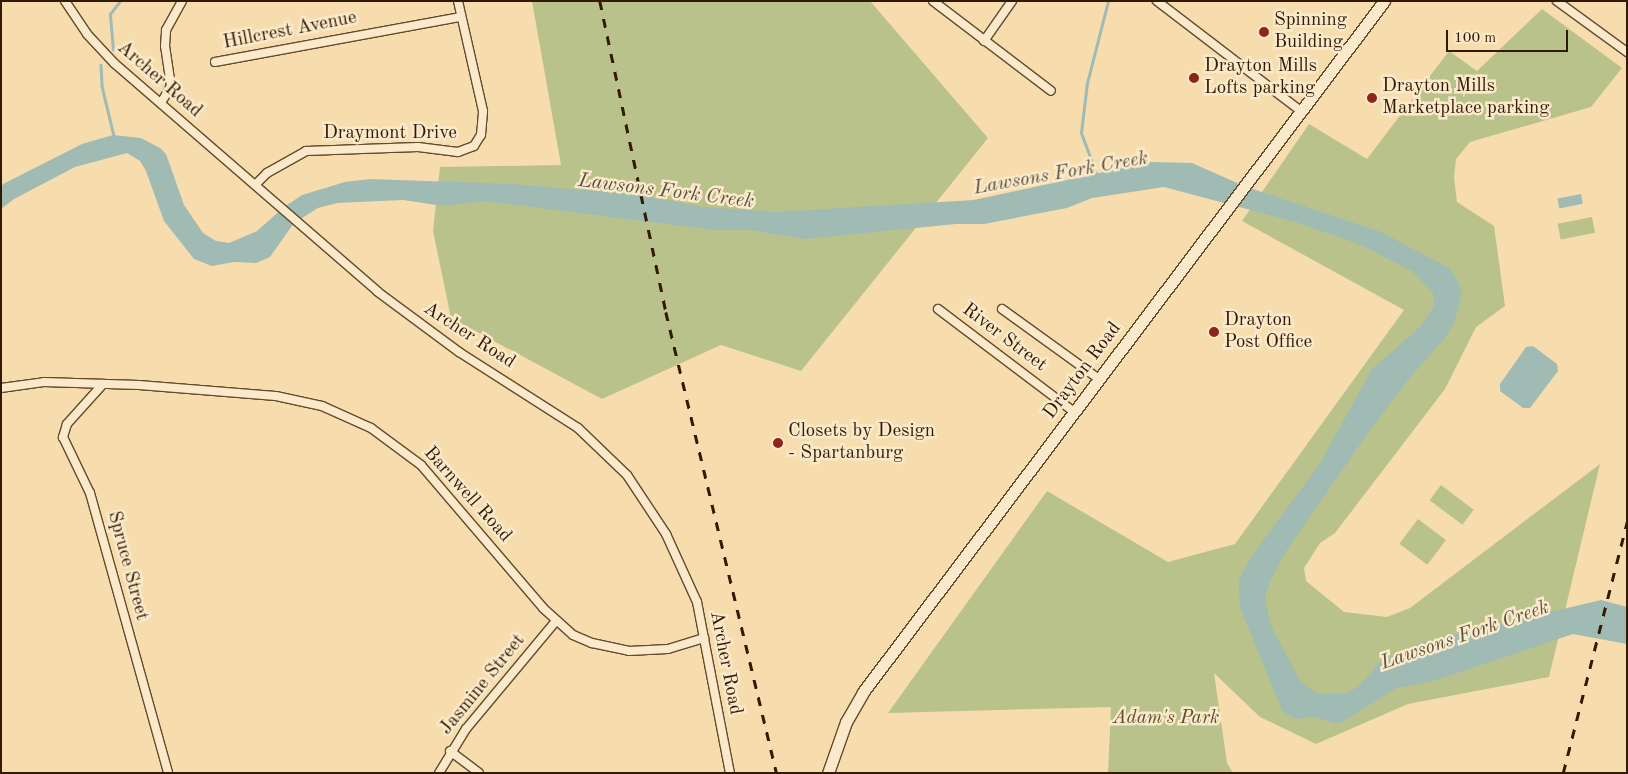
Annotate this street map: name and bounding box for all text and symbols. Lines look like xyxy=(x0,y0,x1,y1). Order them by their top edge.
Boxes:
street label: Hillcrest Avenue xyxy=(221,7,359,55)
place label: Spinning Building xyxy=(1274,10,1347,54)
scale bar xyxy=(1448,20,1570,52)
marker: Spinning Building xyxy=(1258,26,1270,38)
text: 100 m xyxy=(1454,31,1496,46)
street label: Archer Road xyxy=(112,37,206,123)
place label: Drayton Mills Lofts parking xyxy=(1204,56,1317,100)
marker: Drayton Mills Lofts parking xyxy=(1188,72,1200,84)
place label: Drayton Mills Marketplace parking xyxy=(1382,76,1550,120)
marker: Drayton Mills Marketplace parking xyxy=(1366,92,1378,104)
street label: Draymont Drive xyxy=(323,123,457,145)
water label: Lawsons Fork Creek xyxy=(972,147,1150,201)
water label: Lawsons Fork Creek xyxy=(577,169,755,215)
street label: Archer Road xyxy=(419,298,519,374)
street label: River Street xyxy=(957,299,1051,377)
place label: Drayton Post Office xyxy=(1224,310,1312,354)
street label: Drayton Road xyxy=(1039,318,1127,424)
marker: Drayton Post Office xyxy=(1208,326,1220,338)
place label: Closets by Design - Spartanburg xyxy=(788,421,935,465)
marker: Closets by Design - Spartanburg xyxy=(772,437,784,449)
street label: Barnwell Road xyxy=(418,442,516,548)
street label: Spruce Street xyxy=(101,509,153,623)
water label: Lawsons Fork Creek xyxy=(1378,596,1552,676)
street label: Archer Road xyxy=(704,609,746,717)
street label: Jasmine Street xyxy=(436,630,530,740)
park label: Adam's Park xyxy=(1113,708,1219,730)

